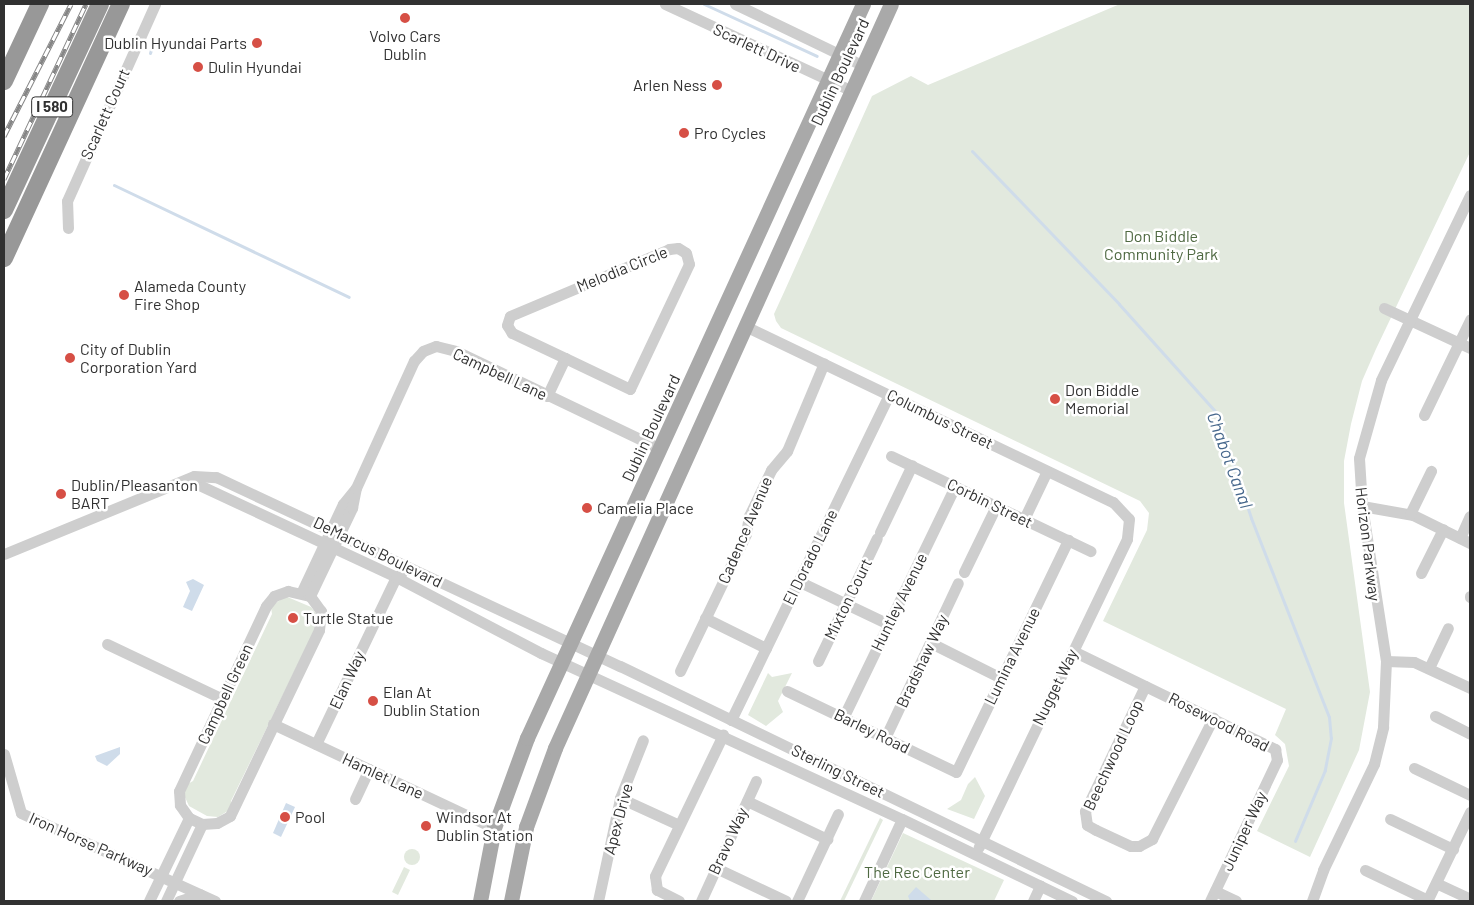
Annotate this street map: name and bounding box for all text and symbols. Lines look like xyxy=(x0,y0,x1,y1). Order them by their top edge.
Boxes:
marker: Volvo Cars Dublin xyxy=(399,12,411,24)
street label: Dublin Boulevard xyxy=(807,15,873,129)
street label: Scarlett Drive xyxy=(710,19,804,77)
place label: Volvo Cars Dublin xyxy=(369,26,441,64)
place label: Dublin Hyundai Parts xyxy=(104,33,247,53)
marker: Dublin Hyundai Parts xyxy=(251,37,263,49)
place label: Dulin Hyundai xyxy=(208,57,302,77)
marker: Dulin Hyundai xyxy=(192,61,204,73)
street label: Scarlett Court xyxy=(76,66,134,162)
place label: Arlen Ness xyxy=(633,75,707,95)
marker: Arlen Ness xyxy=(711,79,723,91)
road number: I 580 xyxy=(31,94,73,120)
place label: Pro Cycles xyxy=(694,123,766,143)
marker: Pro Cycles xyxy=(678,127,690,139)
park label: Don Biddle Community Park xyxy=(1104,226,1218,264)
street label: Melodia Circle xyxy=(574,242,670,296)
place label: Alameda County Fire Shop xyxy=(134,276,246,314)
marker: Alameda County Fire Shop xyxy=(118,289,130,301)
place label: City of Dublin Corporation Yard xyxy=(80,339,197,377)
street label: Campbell Lane xyxy=(450,344,550,404)
marker: City of Dublin Corporation Yard xyxy=(64,352,76,364)
street label: Dublin Boulevard xyxy=(618,371,684,485)
place label: Don Biddle Memorial xyxy=(1065,380,1139,418)
street label: Columbus Street xyxy=(884,385,996,453)
marker: Don Biddle Memorial xyxy=(1049,393,1061,405)
water label: Chabot Canal xyxy=(1203,409,1257,511)
street label: Cadence Avenue xyxy=(714,474,776,586)
street label: Corbin Street xyxy=(944,474,1036,532)
place label: Dublin/Pleasanton BART xyxy=(71,475,198,513)
street label: Horizon Parkway xyxy=(1351,486,1385,602)
marker: Dublin/Pleasanton BART xyxy=(55,488,67,500)
place label: Camelia Place xyxy=(597,498,694,518)
marker: Camelia Place xyxy=(581,502,593,514)
street label: El Dorado Lane xyxy=(779,506,841,608)
street label: DeMarcus Boulevard xyxy=(310,512,446,592)
street label: Huntley Avenue xyxy=(867,550,931,654)
street label: Mixton Court xyxy=(820,555,876,643)
street label: Lumina Avenue xyxy=(980,604,1044,708)
place label: Turtle Statue xyxy=(303,608,393,628)
street label: Bradshaw Way xyxy=(892,611,952,711)
marker: Turtle Statue xyxy=(287,612,299,624)
street label: Campbell Green xyxy=(193,641,257,747)
street label: Nugget Way xyxy=(1028,646,1082,728)
street label: Elan Way xyxy=(325,648,369,712)
place label: Elan At Dublin Station xyxy=(383,682,480,720)
street label: Rosewood Road xyxy=(1165,688,1273,756)
marker: Elan At Dublin Station xyxy=(367,695,379,707)
street label: Beechwood Loop xyxy=(1079,697,1147,813)
street label: Barley Road xyxy=(831,704,913,758)
street label: Sterling Street xyxy=(788,740,888,802)
street label: Hamlet Lane xyxy=(339,749,427,803)
street label: Apex Drive xyxy=(599,781,637,857)
street label: Juniper Way xyxy=(1217,788,1271,874)
street label: Bravo Way xyxy=(704,804,752,878)
place label: Pool xyxy=(295,807,325,827)
place label: Windsor At Dublin Station xyxy=(436,807,533,845)
street label: Iron Horse Parkway xyxy=(26,808,156,880)
marker: Pool xyxy=(279,811,291,823)
marker: Windsor At Dublin Station xyxy=(420,820,432,832)
park label: The Rec Center xyxy=(864,862,970,882)

